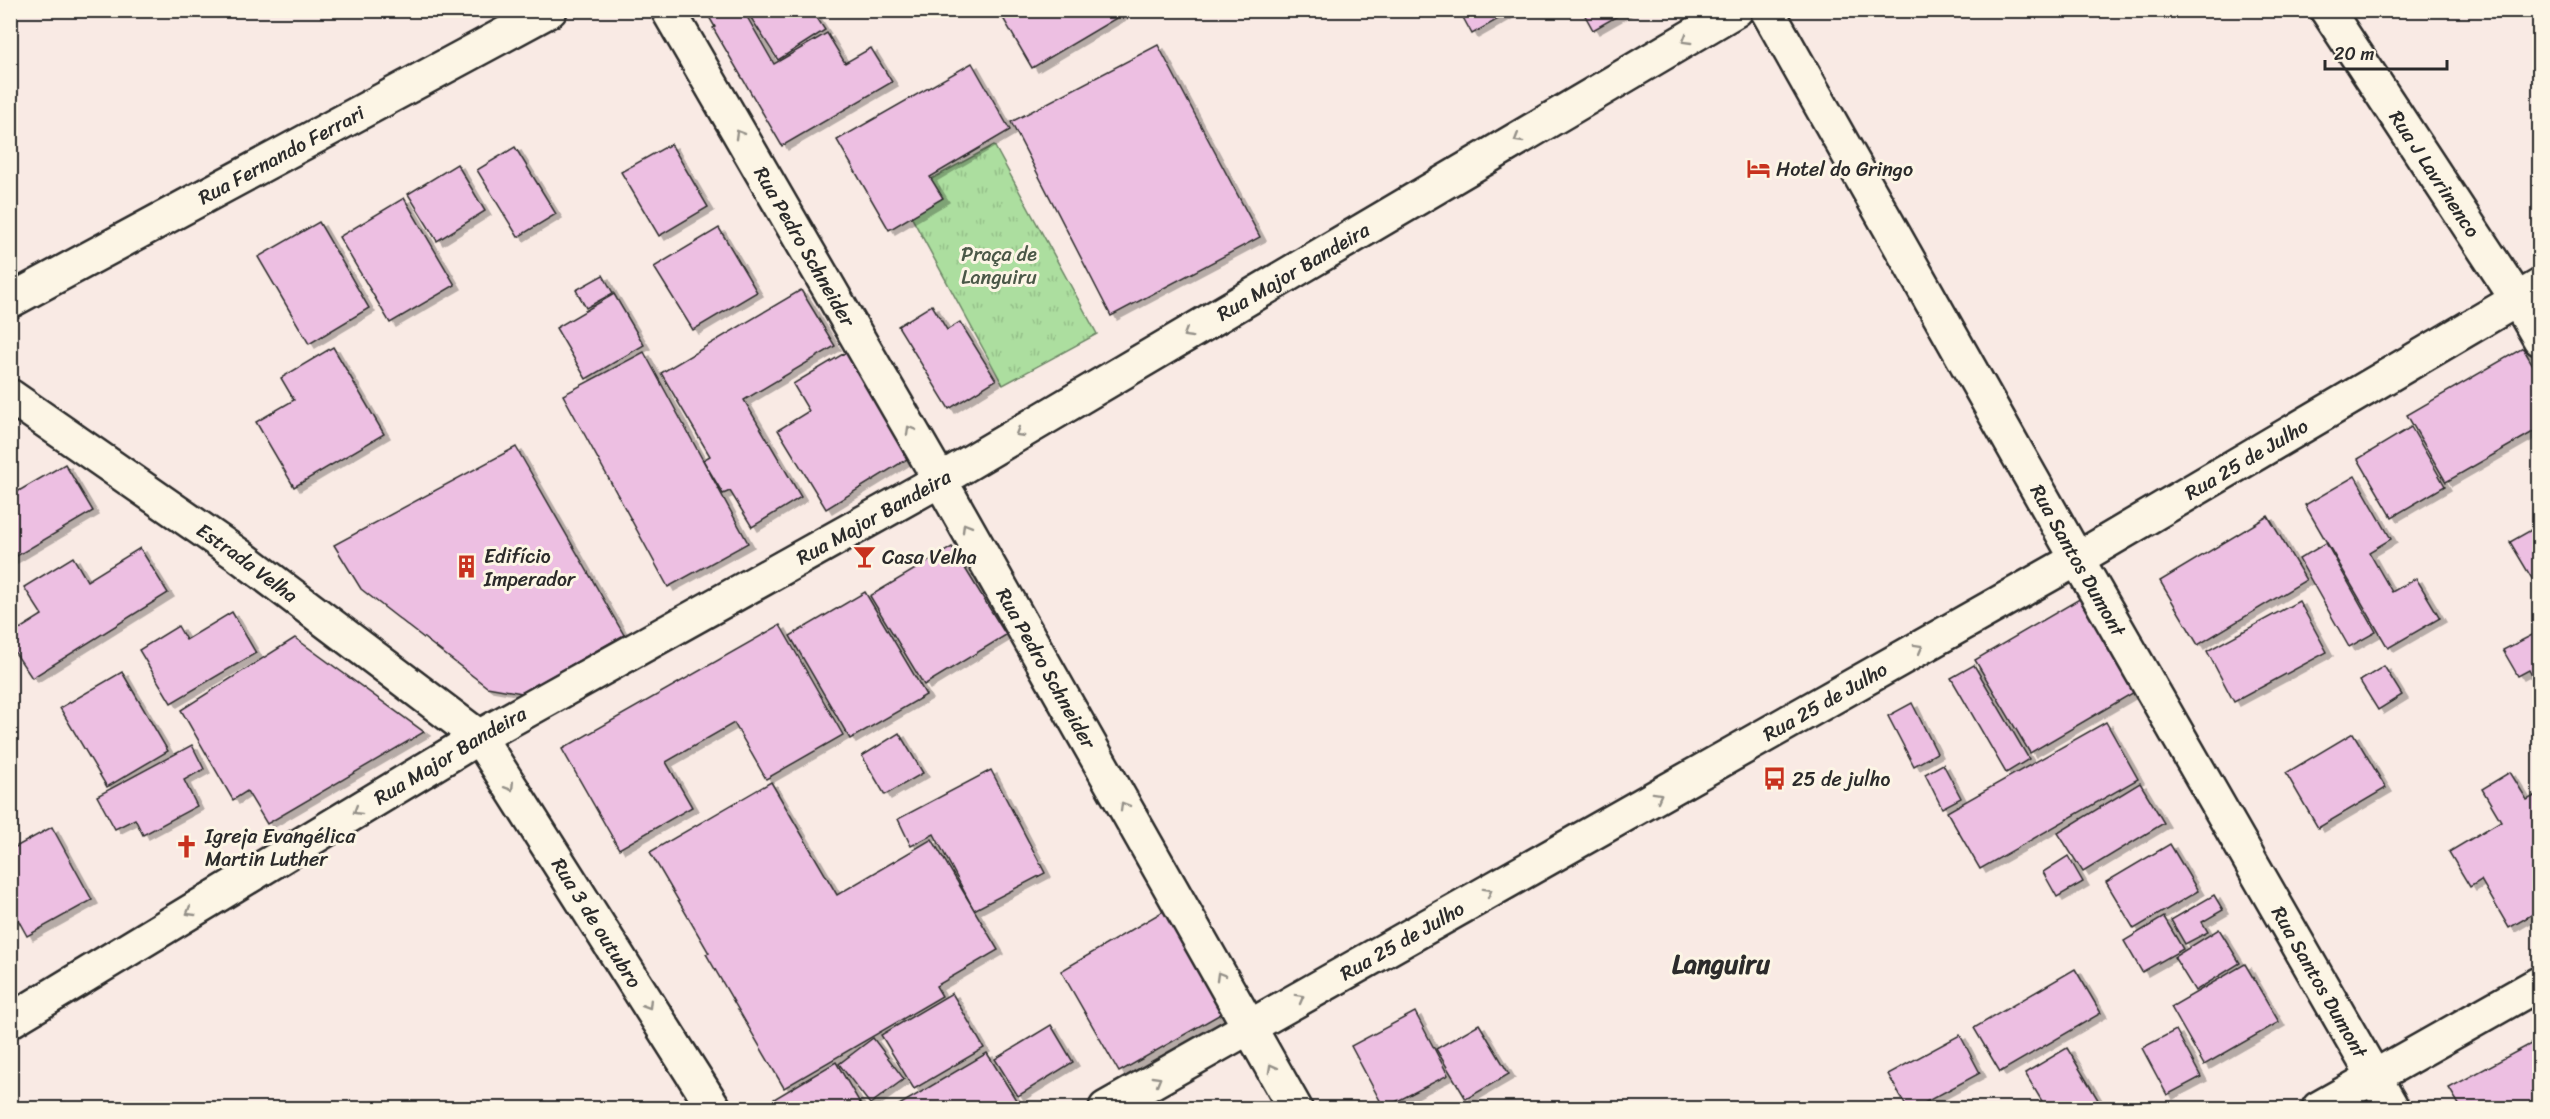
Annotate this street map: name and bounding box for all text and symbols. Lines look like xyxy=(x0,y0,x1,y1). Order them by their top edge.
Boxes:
one-way arrow xyxy=(1682,33,1692,45)
scale bar xyxy=(2325,33,2446,71)
text: 20 m xyxy=(2334,38,2374,70)
street label: Rua Fernando Ferrari xyxy=(192,95,373,215)
street label: Rua J Lavrinenco xyxy=(2379,103,2489,245)
one-way arrow xyxy=(735,130,746,140)
one-way arrow xyxy=(1514,132,1524,144)
place label: Hotel do Gringo xyxy=(1776,152,1913,187)
hotel icon: Hotel do Gringo xyxy=(1745,156,1771,182)
street label: Rua Pedro Schneider xyxy=(744,160,866,335)
street label: Rua Major Bandeira xyxy=(1210,212,1377,331)
park label: Praça de Languiru xyxy=(961,237,1037,295)
one-way arrow xyxy=(1183,327,1193,339)
street label: Rua 25 de Julho xyxy=(2178,409,2315,510)
one-way arrow xyxy=(906,426,918,436)
one-way arrow xyxy=(1015,426,1025,438)
street label: Rua Major Bandeira xyxy=(790,460,959,575)
street label: Rua Santos Dumont xyxy=(2020,478,2135,644)
street label: Estrada Velha xyxy=(189,514,306,612)
one-way arrow xyxy=(962,523,973,533)
place label: Edifício Imperador xyxy=(483,539,577,597)
place label: Casa Velha xyxy=(882,540,977,575)
bar icon: Casa Velha xyxy=(851,544,877,570)
building icon: Edifício Imperador xyxy=(453,554,479,580)
street label: Rua Pedro Schneider xyxy=(986,581,1106,757)
one-way arrow xyxy=(1913,644,1923,655)
street label: Rua 25 de Julho xyxy=(1756,652,1894,751)
street label: Rua Major Bandeira xyxy=(367,696,534,815)
place label: 25 de julho xyxy=(1792,762,1890,797)
bus stop icon: 25 de julho xyxy=(1761,766,1787,792)
one-way arrow xyxy=(503,781,515,791)
one-way arrow xyxy=(1652,792,1662,803)
one-way arrow xyxy=(1120,802,1132,812)
one-way arrow xyxy=(353,804,363,815)
place label: Igreja Evangélica Martin Luther xyxy=(204,819,356,877)
church icon: Igreja Evangélica Martin Luther xyxy=(174,834,200,860)
street label: Rua 3 de outubro xyxy=(542,851,651,996)
one-way arrow xyxy=(1482,888,1492,899)
street label: Rua 25 de Julho xyxy=(1333,892,1471,991)
street label: Rua Santos Dumont xyxy=(2262,899,2377,1066)
one-way arrow xyxy=(186,905,196,916)
district label: Languiru xyxy=(1672,941,1771,987)
one-way arrow xyxy=(1216,972,1228,982)
one-way arrow xyxy=(1294,994,1304,1005)
one-way arrow xyxy=(641,999,653,1009)
one-way arrow xyxy=(1268,1064,1279,1074)
one-way arrow xyxy=(1150,1075,1161,1087)

